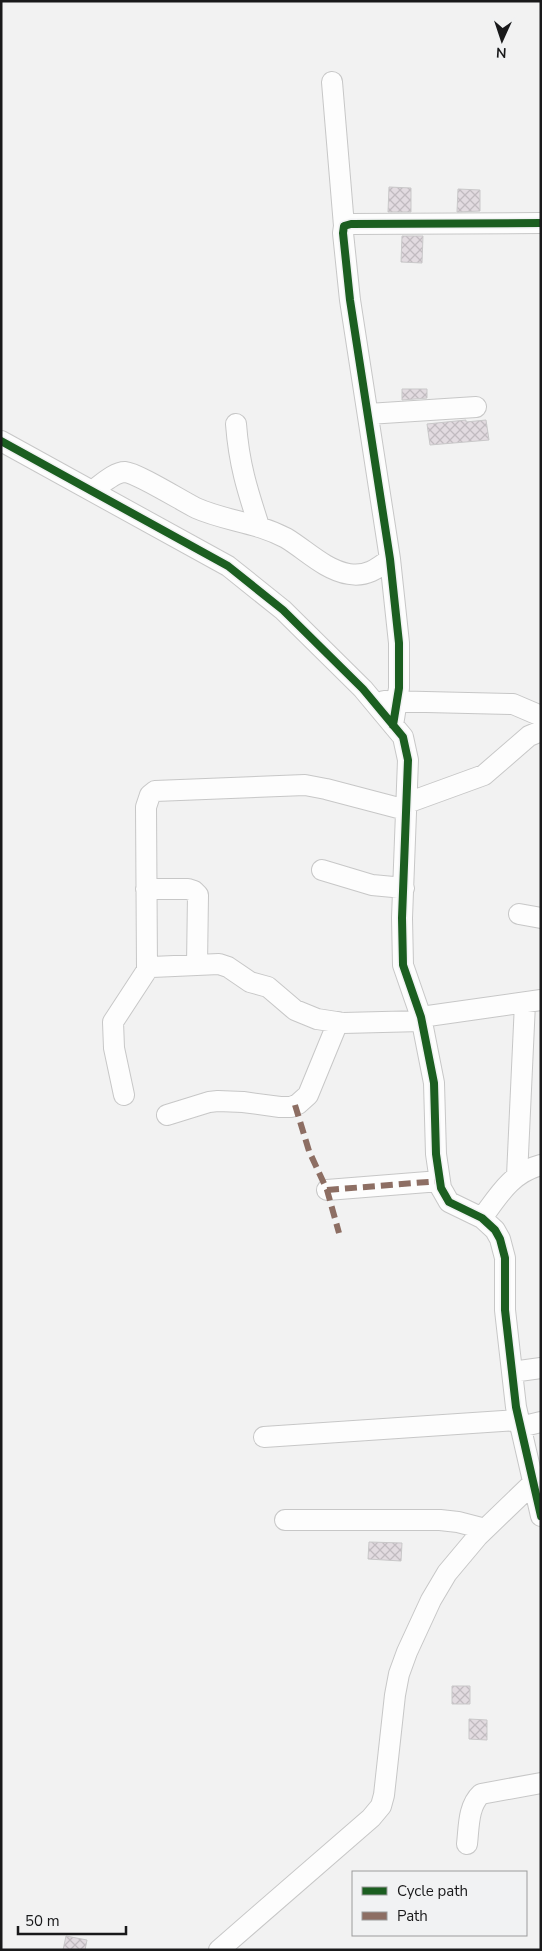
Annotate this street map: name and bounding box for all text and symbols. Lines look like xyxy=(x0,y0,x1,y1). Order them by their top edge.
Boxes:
north arrow xyxy=(477,15,527,65)
text: N xyxy=(496,43,507,62)
legend xyxy=(352,1871,527,1936)
text: Cycle path xyxy=(397,1881,468,1901)
scale bar xyxy=(18,1904,125,1936)
text: Path xyxy=(397,1906,428,1926)
text: 50 m xyxy=(25,1911,60,1931)

